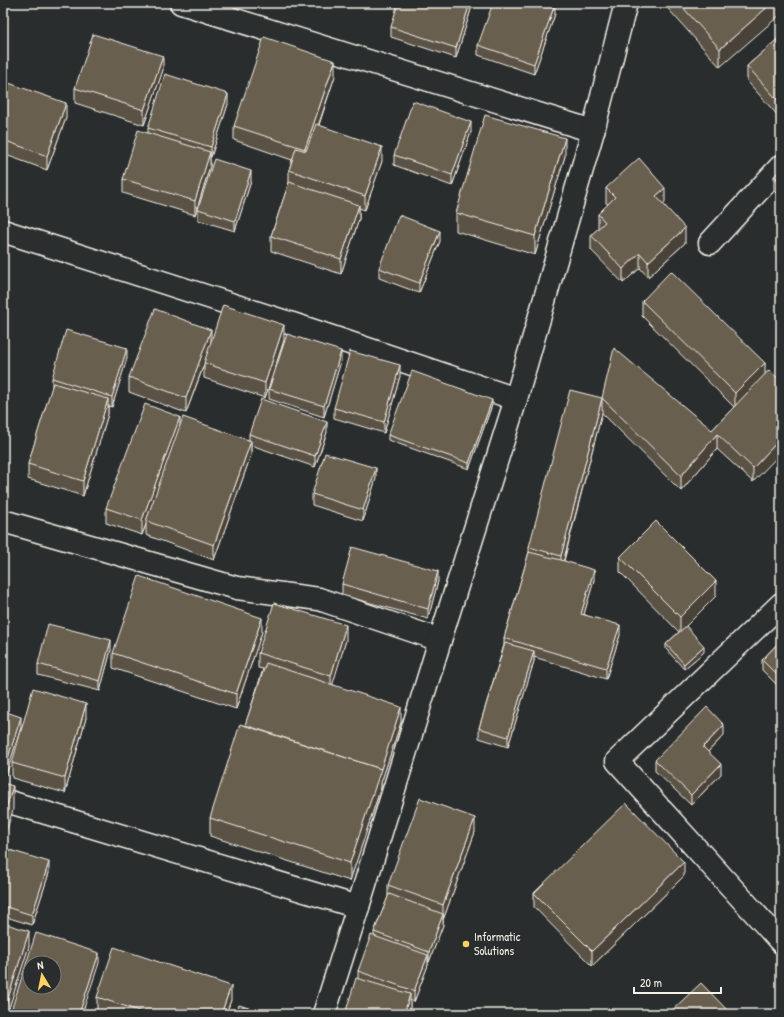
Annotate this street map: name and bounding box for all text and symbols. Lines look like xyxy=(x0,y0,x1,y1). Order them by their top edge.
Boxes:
place label: Informatic Solutions xyxy=(474,928,521,959)
marker: Informatic Solutions xyxy=(461,939,471,949)
north arrow xyxy=(22,955,62,995)
text: N xyxy=(36,958,45,973)
scale bar xyxy=(634,969,721,995)
text: 20 m xyxy=(640,974,662,991)

